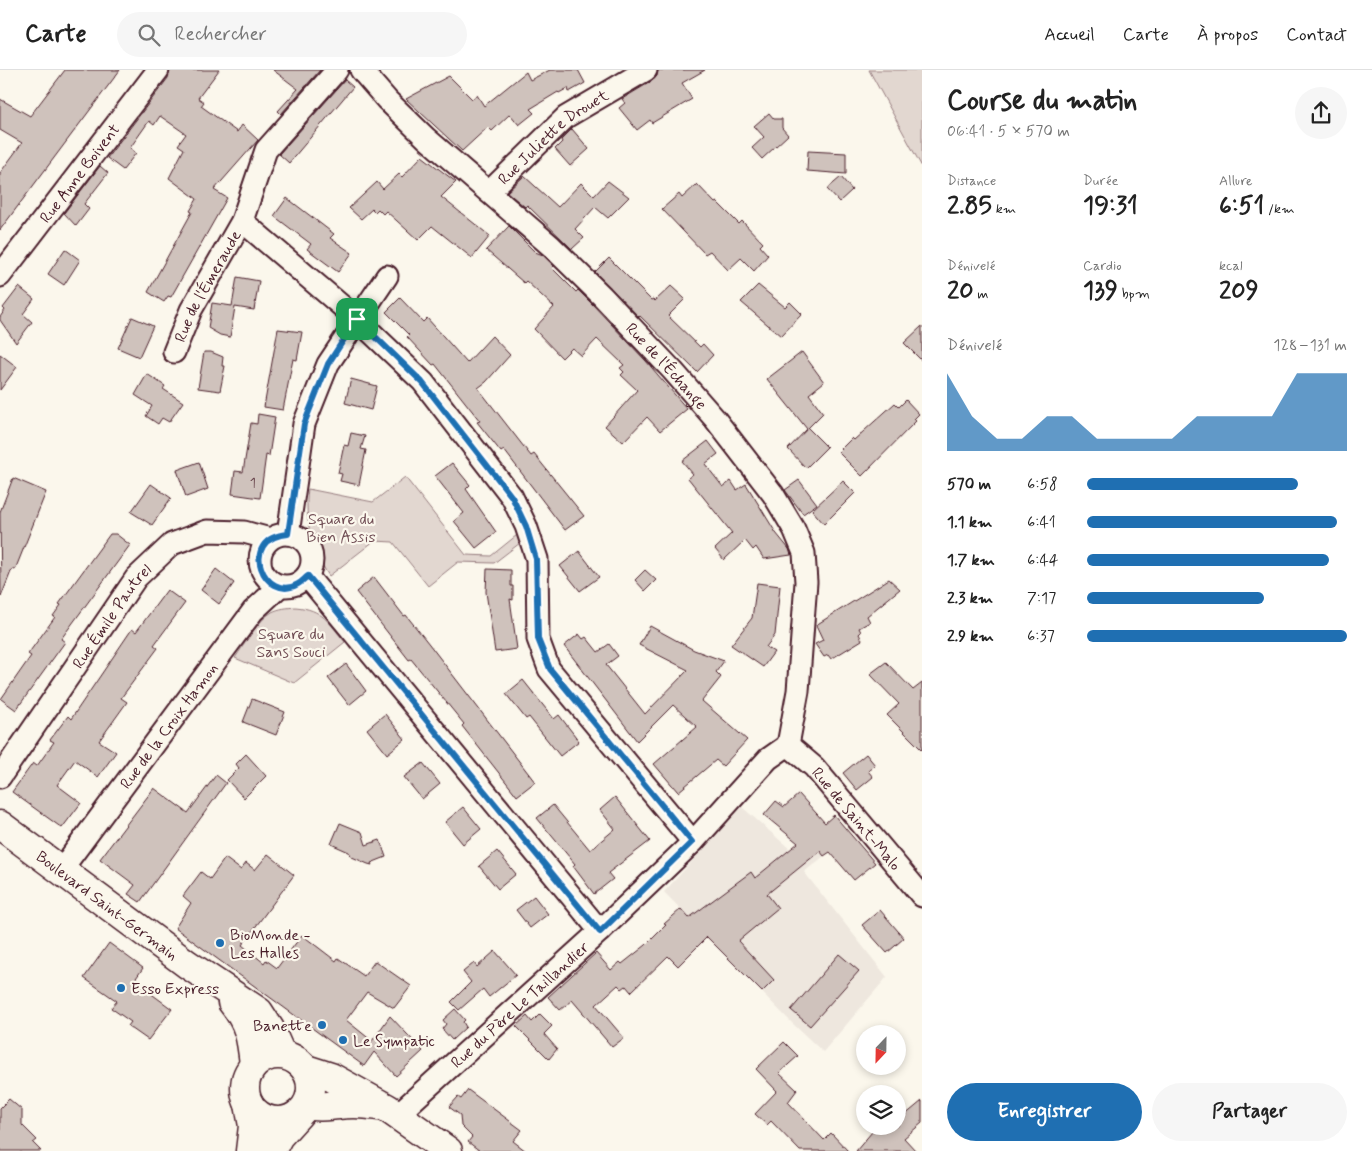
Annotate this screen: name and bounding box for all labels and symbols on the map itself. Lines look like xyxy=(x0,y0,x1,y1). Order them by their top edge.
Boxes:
street label: Rue Juliette Drouet xyxy=(494,85,613,190)
street label: Rue Anne Boivent xyxy=(35,119,125,228)
street label: Rue de l'Émeraude xyxy=(170,227,247,345)
pin xyxy=(336,298,378,340)
street label: Rue de l'Échange xyxy=(621,319,711,415)
house number: 1 xyxy=(250,474,256,492)
park label: Square du Bien Assis xyxy=(306,509,376,548)
street label: Rue Émile Pautrel xyxy=(68,560,157,673)
park label: Square du Sans Souci xyxy=(256,624,326,663)
street label: Rue de la Croix Hamon xyxy=(116,659,223,794)
street label: Rue de Saint-Malo xyxy=(806,763,905,875)
street label: Boulevard Saint-Germain xyxy=(31,846,182,966)
place label: BioMonde - Les Halles xyxy=(230,925,311,964)
marker: BioMonde - Les Halles xyxy=(214,937,226,949)
street label: Rue du Père Le Taillandier xyxy=(447,937,594,1073)
place label: Esso Express xyxy=(131,979,219,1000)
marker: Esso Express xyxy=(115,982,127,994)
place label: Banette xyxy=(253,1016,312,1037)
marker: Banette xyxy=(316,1019,328,1031)
north arrow xyxy=(856,1025,906,1075)
place label: Le Sympatic xyxy=(353,1031,435,1052)
marker: Le Sympatic xyxy=(337,1034,349,1046)

